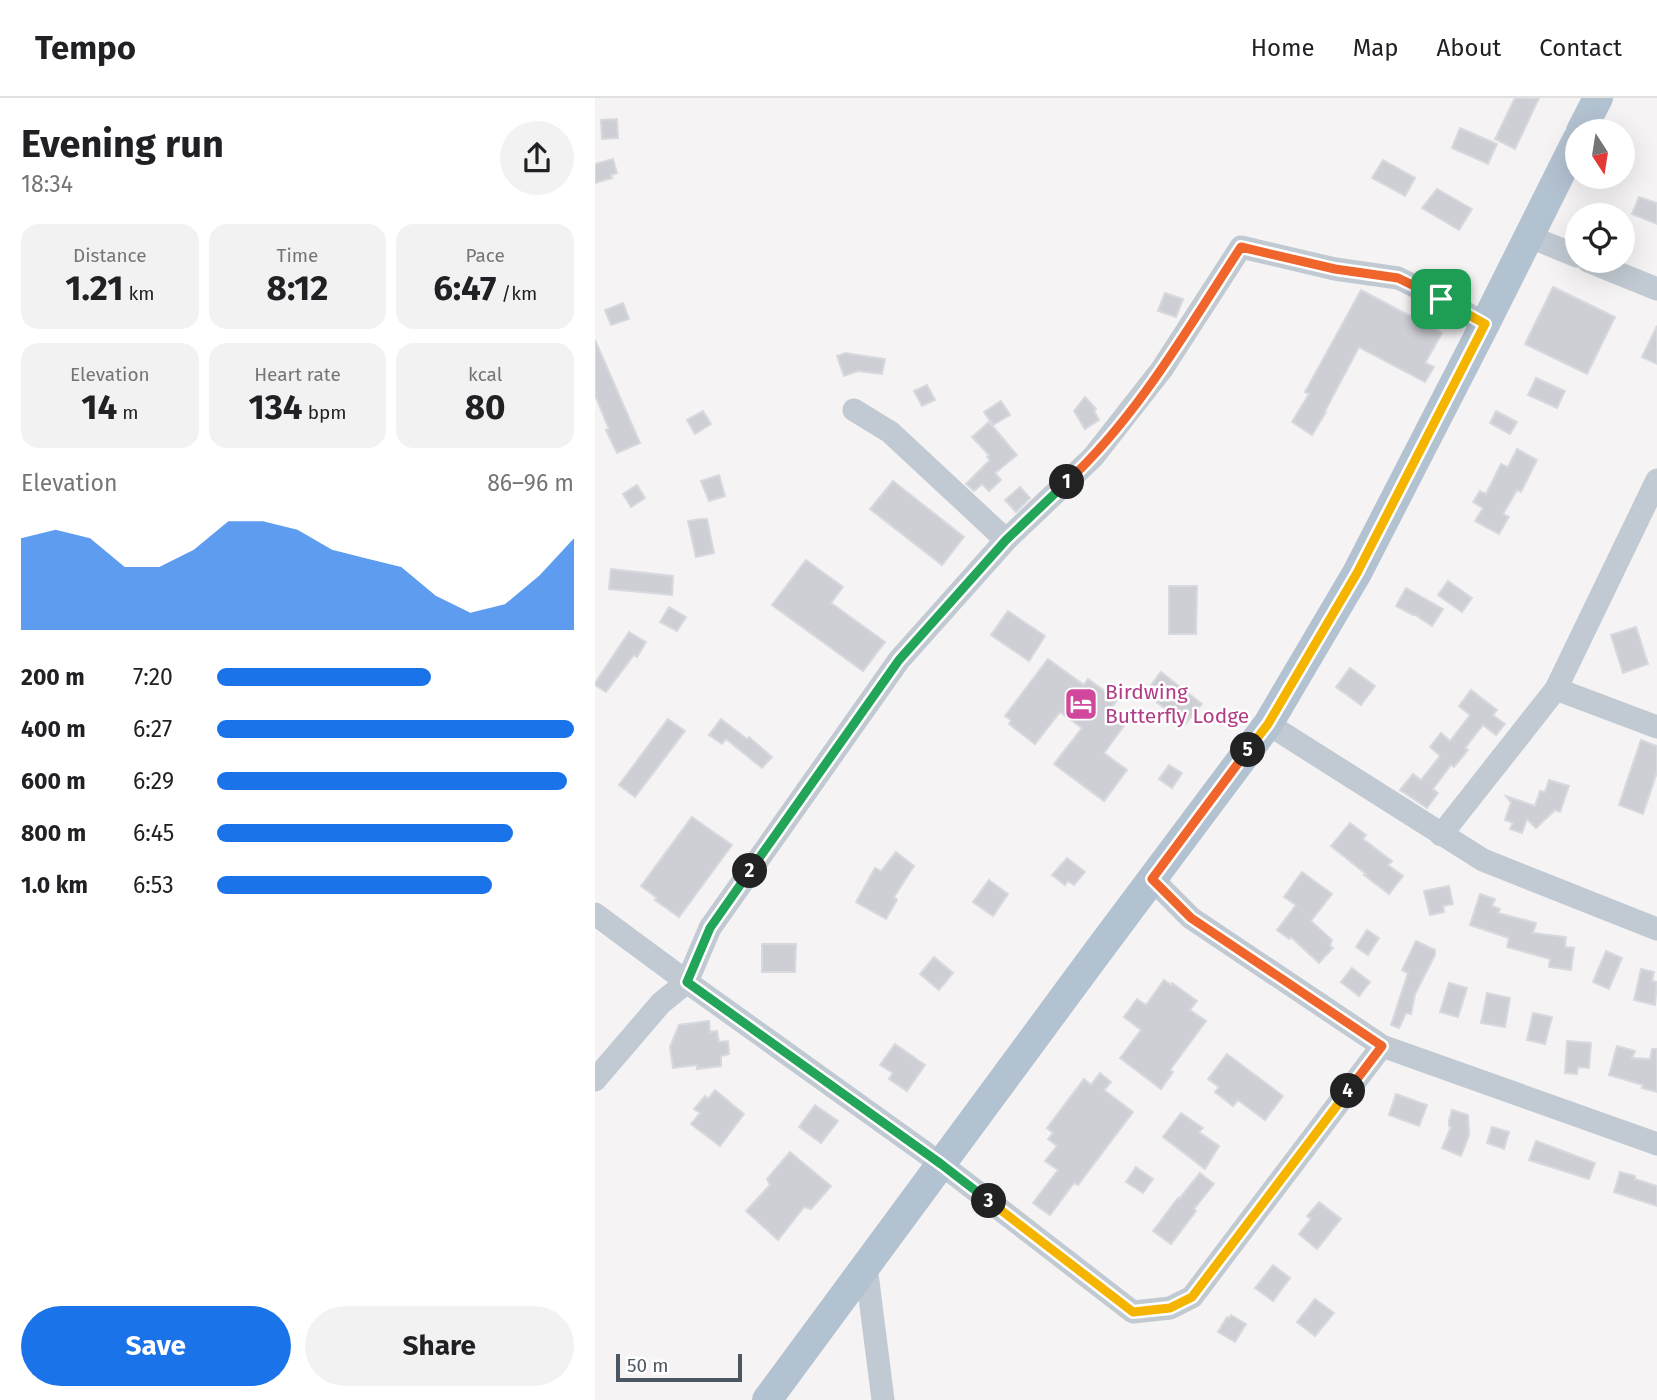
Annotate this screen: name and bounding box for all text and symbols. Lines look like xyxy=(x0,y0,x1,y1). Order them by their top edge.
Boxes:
text: Tempo xyxy=(35,28,136,68)
text: Home xyxy=(1251,34,1315,62)
text: Map xyxy=(1353,34,1399,62)
text: About xyxy=(1437,34,1501,62)
text: Contact xyxy=(1539,34,1622,62)
north arrow xyxy=(1565,119,1635,189)
map controls xyxy=(1565,119,1635,273)
text: Evening run xyxy=(21,121,224,167)
button: share xyxy=(500,121,574,195)
text: 18:34 xyxy=(21,170,73,198)
button: locate xyxy=(1565,203,1635,273)
text: Distance xyxy=(73,244,147,267)
text: Time xyxy=(277,244,318,267)
text: Pace xyxy=(465,244,505,267)
text: 1.21 xyxy=(65,267,123,309)
text: 8:12 xyxy=(267,267,328,309)
text: 6:47 xyxy=(433,267,496,309)
pin xyxy=(1411,269,1471,329)
icon: arrive xyxy=(1422,280,1460,318)
text: km xyxy=(123,282,154,305)
text: /km xyxy=(496,282,537,305)
text: Elevation xyxy=(70,363,150,386)
text: Heart rate xyxy=(254,363,341,386)
text: kcal xyxy=(468,363,502,386)
text: 14 xyxy=(81,386,117,428)
text: 134 xyxy=(248,386,303,428)
text: 80 xyxy=(465,386,506,428)
text: m xyxy=(117,401,139,424)
text: bpm xyxy=(303,401,347,424)
pin: 1 xyxy=(1049,464,1085,500)
text: Elevation xyxy=(21,469,117,497)
text: 86–96 m xyxy=(487,469,574,497)
text: 1 xyxy=(1062,470,1071,493)
text: 200 m xyxy=(21,663,85,691)
text: 7:20 xyxy=(133,663,173,691)
place label: Birdwing Butterfly Lodge xyxy=(1105,679,1249,729)
hotel icon: Birdwing Butterfly Lodge xyxy=(1062,685,1100,723)
text: 400 m xyxy=(21,715,86,743)
text: 6:27 xyxy=(133,715,172,743)
pin: 5 xyxy=(1231,732,1265,768)
text: 5 xyxy=(1242,738,1253,761)
text: 600 m xyxy=(21,767,86,795)
text: 6:29 xyxy=(133,767,174,795)
text: 800 m xyxy=(21,819,86,847)
text: 6:45 xyxy=(133,819,174,847)
pin: 2 xyxy=(733,854,767,888)
text: 2 xyxy=(745,859,754,882)
text: 1.0 km xyxy=(21,871,88,899)
text: 6:53 xyxy=(133,871,174,899)
pin: 4 xyxy=(1331,1074,1365,1108)
text: 4 xyxy=(1342,1079,1353,1102)
pin: 3 xyxy=(971,1184,1007,1218)
text: 3 xyxy=(984,1189,993,1212)
button: Save xyxy=(21,1306,291,1386)
button: Share xyxy=(305,1306,574,1386)
scale bar xyxy=(616,1351,742,1383)
text: 50 m xyxy=(627,1354,668,1377)

